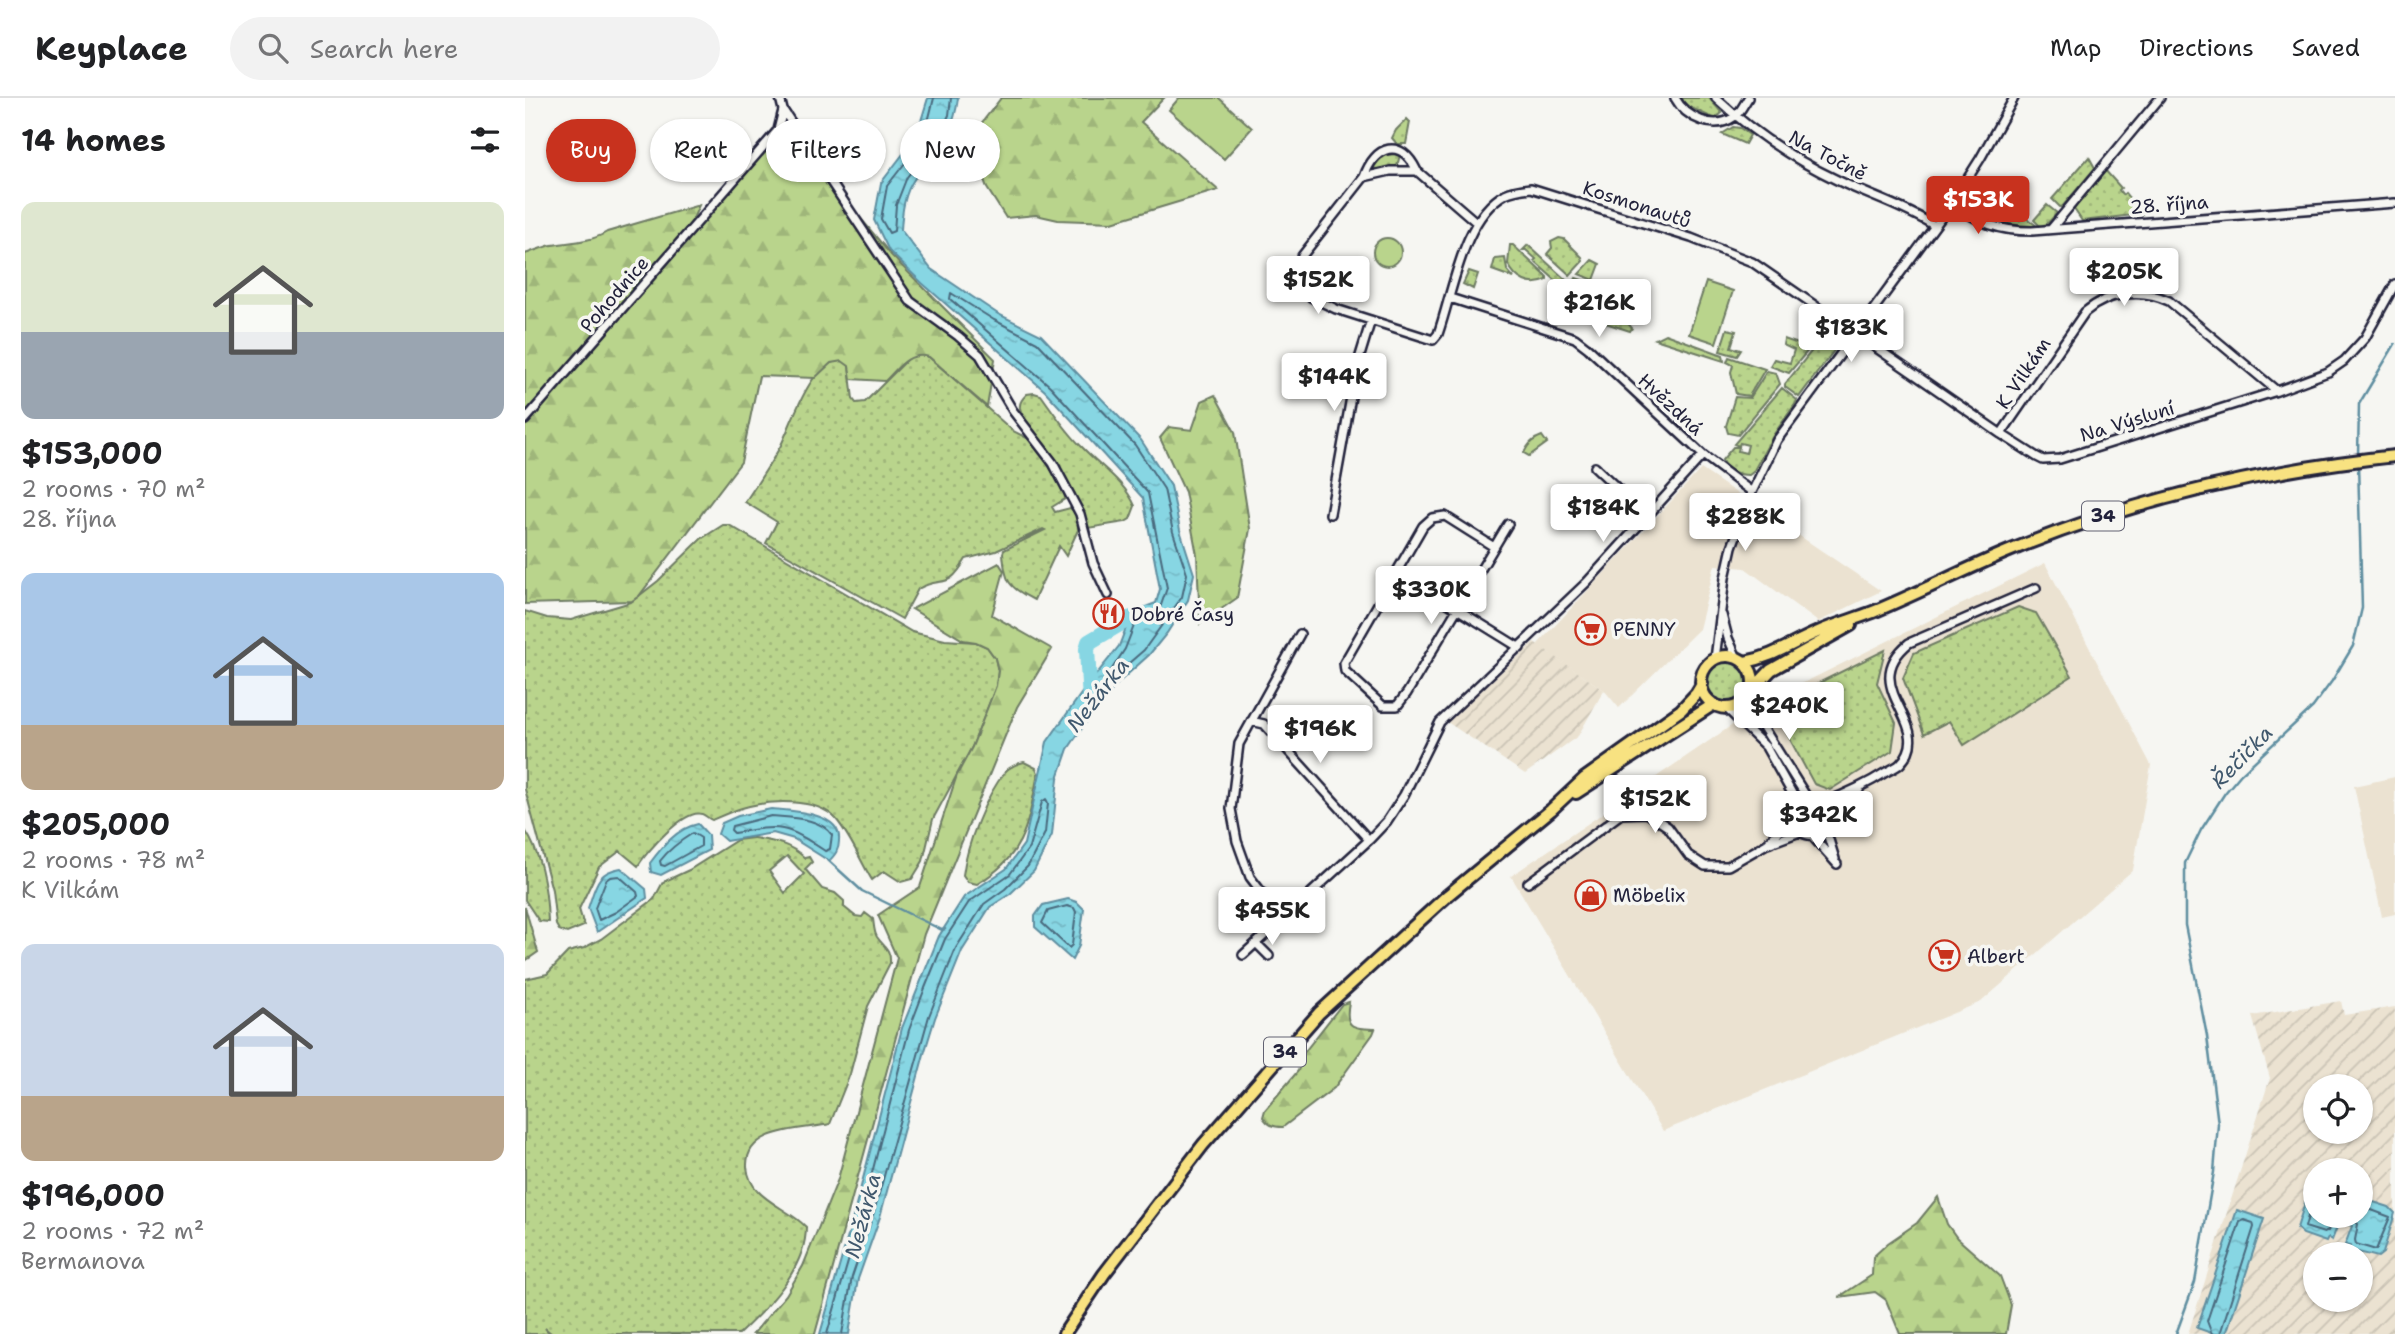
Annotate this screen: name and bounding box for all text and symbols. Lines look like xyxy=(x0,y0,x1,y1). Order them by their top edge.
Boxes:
search box xyxy=(230,17,720,80)
text: Keyplace xyxy=(35,26,188,71)
icon: search xyxy=(254,29,292,67)
text: Search here xyxy=(310,31,458,66)
text: Map xyxy=(2050,32,2101,64)
text: Directions xyxy=(2139,32,2254,64)
text: Saved xyxy=(2292,32,2360,64)
chip: Buy xyxy=(546,119,636,182)
chip: Rent xyxy=(650,119,752,182)
chip: Filters xyxy=(766,119,886,182)
chip: New xyxy=(900,119,1000,182)
text: 14 homes xyxy=(21,120,166,161)
icon: filters xyxy=(466,121,504,159)
street label: Na Točně xyxy=(1784,124,1871,186)
street label: Kosmonautů xyxy=(1580,175,1694,234)
pin: $153K xyxy=(1929,176,2027,236)
text: $153K xyxy=(1942,184,2014,214)
street label: 28. října xyxy=(2129,189,2209,220)
icon: home xyxy=(200,247,326,373)
pin: $205K xyxy=(2075,248,2173,308)
street label: Pohodnice xyxy=(574,251,654,338)
pin: $152K xyxy=(1269,256,1367,316)
text: $205K xyxy=(2085,256,2163,286)
text: $152K xyxy=(1283,264,1353,294)
pin: $216K xyxy=(1550,280,1648,339)
text: $216K xyxy=(1563,287,1635,317)
pin: $183K xyxy=(1802,304,1900,364)
text: $183K xyxy=(1815,312,1887,342)
street label: K Vilkám xyxy=(1990,333,2056,414)
pin: $144K xyxy=(1285,354,1383,413)
text: $144K xyxy=(1298,361,1370,391)
street label: Hvězdná xyxy=(1633,368,1709,441)
street label: Na Výsluní xyxy=(2077,395,2178,448)
text: $153,000 xyxy=(21,433,163,474)
text: 2 rooms · 70 m² xyxy=(21,474,206,504)
pin: $184K xyxy=(1554,484,1652,544)
text: $184K xyxy=(1566,492,1640,522)
pin: $288K xyxy=(1696,494,1794,553)
text: $288K xyxy=(1705,501,1785,531)
road number: 34 xyxy=(2082,502,2124,530)
text: 28. října xyxy=(21,504,116,534)
pin: $330K xyxy=(1382,566,1480,626)
text: $330K xyxy=(1391,574,1471,604)
restaurant icon: Dobré Časy xyxy=(1091,597,1125,631)
place label: Dobré Časy xyxy=(1131,601,1234,627)
supermarket icon: PENNY xyxy=(1573,612,1607,646)
place label: PENNY xyxy=(1613,617,1676,642)
icon: home xyxy=(200,618,326,744)
water label: Nežárka xyxy=(1060,652,1136,738)
pin: $240K xyxy=(1740,682,1838,742)
text: $240K xyxy=(1750,690,1828,720)
pin: $196K xyxy=(1271,706,1369,765)
text: $196K xyxy=(1284,713,1356,743)
water label: Řečička xyxy=(2204,719,2279,795)
pin: $152K xyxy=(1606,776,1704,835)
text: $152K xyxy=(1620,783,1690,813)
pin: $342K xyxy=(1769,792,1867,851)
text: $342K xyxy=(1779,799,1857,829)
text: $205,000 xyxy=(21,804,170,845)
text: 2 rooms · 78 m² xyxy=(21,845,205,875)
text: K Vilkám xyxy=(21,875,119,905)
shop icon: Möbelix xyxy=(1573,878,1607,912)
place label: Möbelix xyxy=(1613,883,1685,908)
pin: $455K xyxy=(1223,888,1321,947)
text: $455K xyxy=(1234,895,1310,925)
supermarket icon: Albert xyxy=(1927,939,1961,973)
place label: Albert xyxy=(1967,944,2025,969)
icon: home xyxy=(200,989,326,1115)
road number: 34 xyxy=(1264,1037,1306,1066)
map controls xyxy=(2303,1074,2373,1312)
button: locate xyxy=(2303,1074,2373,1144)
button: + xyxy=(2303,1158,2373,1228)
water label: Nežárka xyxy=(838,1171,888,1261)
text: $196,000 xyxy=(21,1175,165,1216)
text: 2 rooms · 72 m² xyxy=(21,1216,204,1246)
button: − xyxy=(2303,1242,2373,1312)
text: Bermanova xyxy=(21,1246,145,1276)

